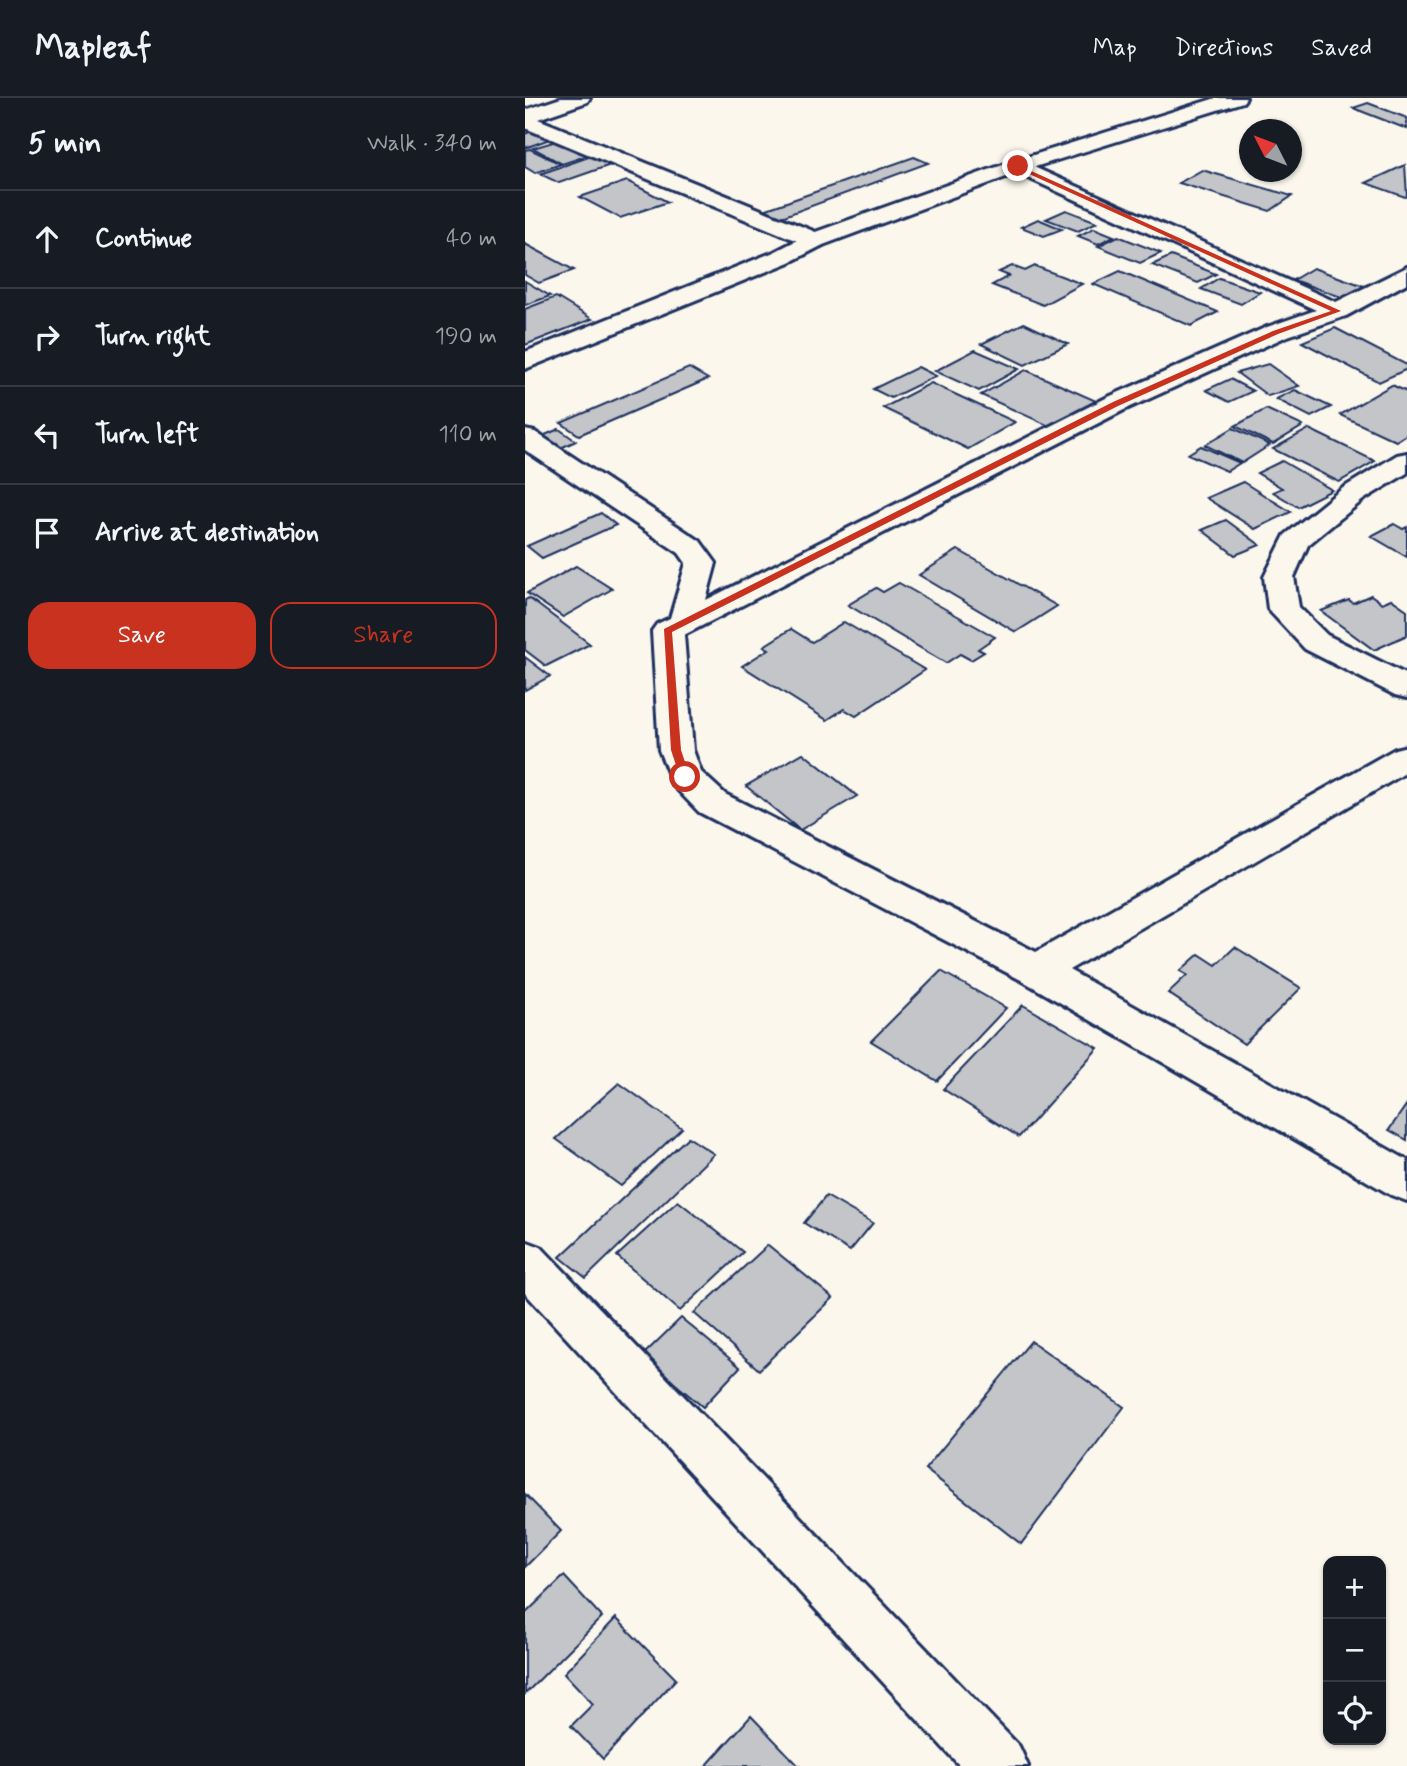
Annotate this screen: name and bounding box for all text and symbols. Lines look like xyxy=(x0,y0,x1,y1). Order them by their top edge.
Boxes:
text: Mapleaf xyxy=(35,26,151,70)
text: Map xyxy=(1093,33,1137,64)
text: Directions xyxy=(1175,33,1273,64)
text: Saved xyxy=(1311,33,1372,64)
north arrow xyxy=(1239,119,1302,182)
text: 5 min xyxy=(28,124,102,163)
text: Walk · 340 m xyxy=(367,129,497,159)
route end xyxy=(1002,150,1033,181)
icon: ahead xyxy=(28,220,66,258)
text: Continue xyxy=(95,222,192,256)
text: 40 m xyxy=(446,224,497,254)
icon: right xyxy=(28,318,66,356)
text: Turn right xyxy=(95,320,211,354)
text: 190 m xyxy=(435,322,497,352)
icon: left xyxy=(28,416,66,454)
text: Turn left xyxy=(95,418,199,452)
text: 110 m xyxy=(438,420,497,450)
icon: arrive xyxy=(28,514,66,552)
text: Arrive at destination xyxy=(95,516,319,550)
button: Save xyxy=(28,602,256,669)
button: Share xyxy=(270,602,497,669)
route start xyxy=(669,761,700,792)
map controls xyxy=(1323,1556,1386,1745)
button: + xyxy=(1323,1556,1386,1619)
button: − xyxy=(1323,1619,1386,1682)
button: locate xyxy=(1323,1682,1386,1745)

